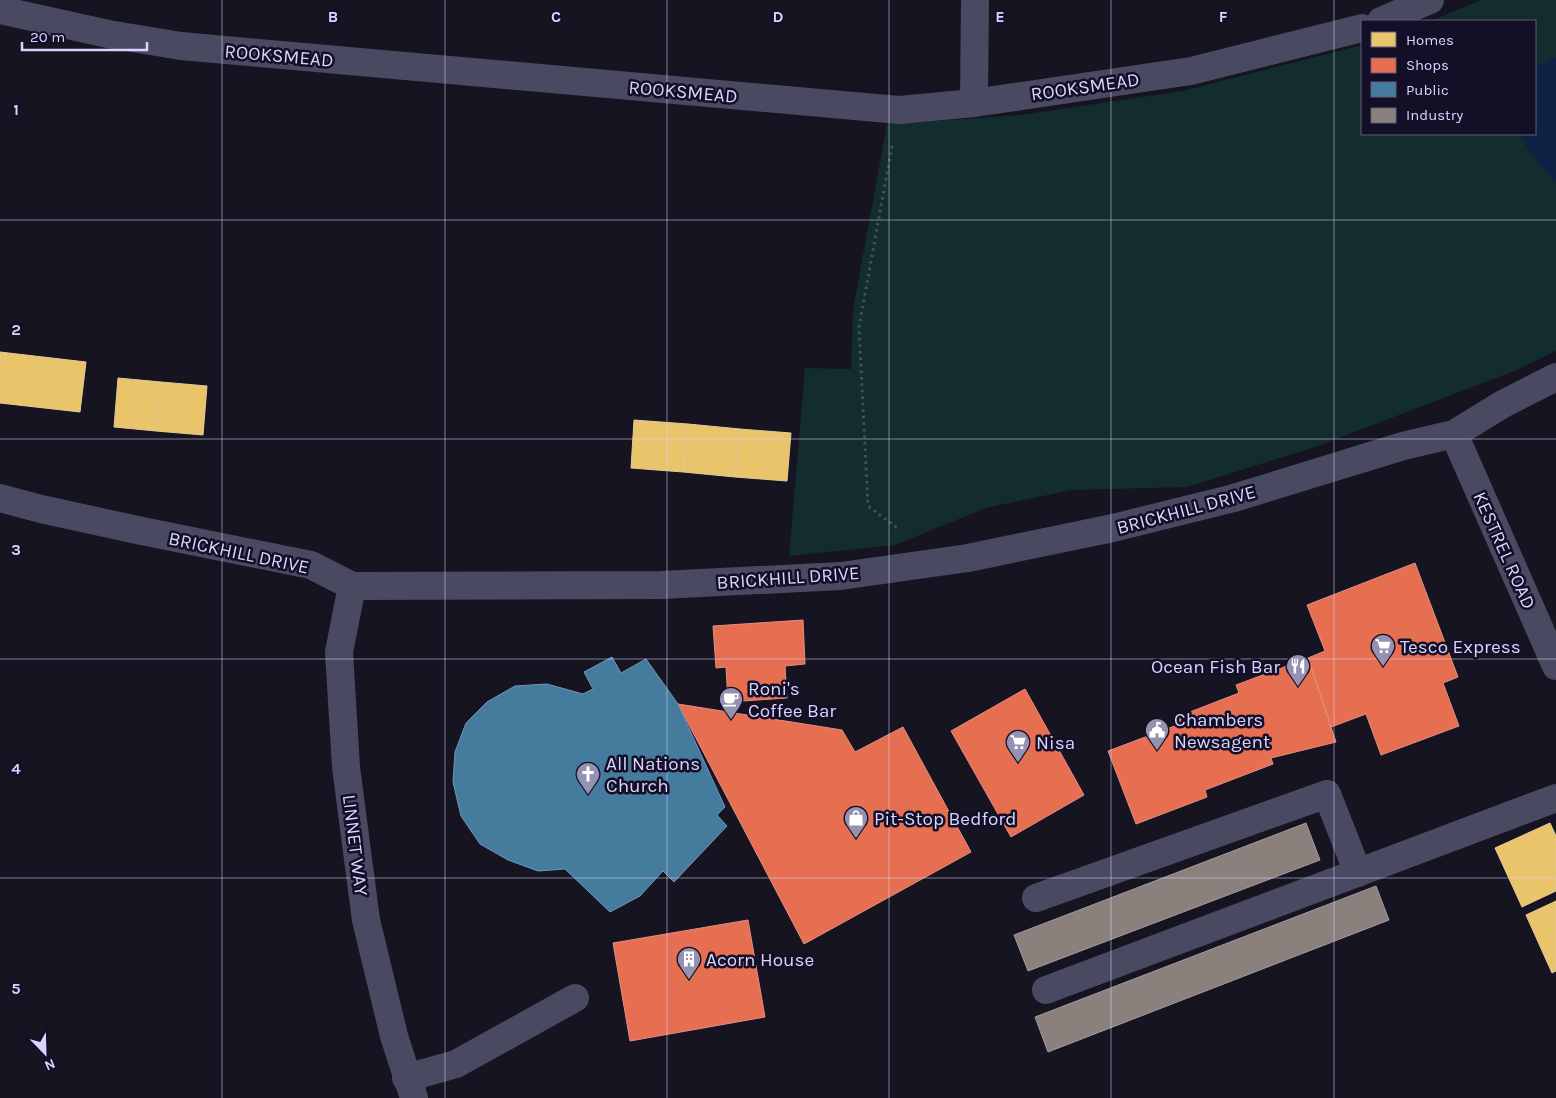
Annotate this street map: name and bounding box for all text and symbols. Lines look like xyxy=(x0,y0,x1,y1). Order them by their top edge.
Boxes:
text: B xyxy=(328,7,338,26)
text: C xyxy=(551,7,561,26)
text: D xyxy=(773,7,784,26)
text: E xyxy=(995,7,1005,26)
text: F xyxy=(1219,7,1228,26)
scale bar xyxy=(22,20,148,52)
legend xyxy=(1361,20,1536,135)
text: 20 m xyxy=(30,28,65,46)
text: Homes xyxy=(1406,31,1454,49)
street label: ROOKSMEAD xyxy=(223,40,334,72)
text: Shops xyxy=(1406,56,1449,74)
street label: ROOKSMEAD xyxy=(1029,68,1141,105)
street label: ROOKSMEAD xyxy=(627,76,738,108)
text: Public xyxy=(1406,81,1449,99)
text: 1 xyxy=(13,100,19,119)
text: Industry xyxy=(1406,106,1463,124)
text: 2 xyxy=(11,320,21,339)
street label: BRICKHILL DRIVE xyxy=(1114,481,1258,539)
street label: KESTREL ROAD xyxy=(1468,488,1540,613)
street label: BRICKHILL DRIVE xyxy=(167,527,311,579)
text: 3 xyxy=(11,540,21,559)
street label: BRICKHILL DRIVE xyxy=(716,562,860,594)
supermarket icon: Tesco Express xyxy=(1370,633,1396,667)
place label: Tesco Express xyxy=(1400,636,1521,658)
restaurant icon: Ocean Fish Bar xyxy=(1285,653,1311,687)
place label: Ocean Fish Bar xyxy=(1151,656,1280,678)
place label: Roni's Coffee Bar xyxy=(748,678,836,722)
cafe icon: Roni's Coffee Bar xyxy=(718,686,744,720)
place label: Chambers Newsagent xyxy=(1174,709,1270,753)
public building icon: Chambers Newsagent xyxy=(1144,717,1170,751)
supermarket icon: Nisa xyxy=(1005,729,1031,763)
place label: Nisa xyxy=(1036,732,1075,754)
place label: All Nations Church xyxy=(606,753,700,797)
text: 4 xyxy=(11,759,21,778)
church icon: All Nations Church xyxy=(575,761,601,795)
street label: LINNET WAY xyxy=(338,793,372,898)
shop icon: Pit-Stop Bedford xyxy=(843,805,869,839)
place label: Pit-Stop Bedford xyxy=(874,808,1016,830)
building icon: Acorn House xyxy=(676,946,702,980)
place label: Acorn House xyxy=(706,949,814,971)
text: 5 xyxy=(11,979,21,998)
north arrow xyxy=(20,1028,70,1078)
text: N xyxy=(42,1055,58,1074)

